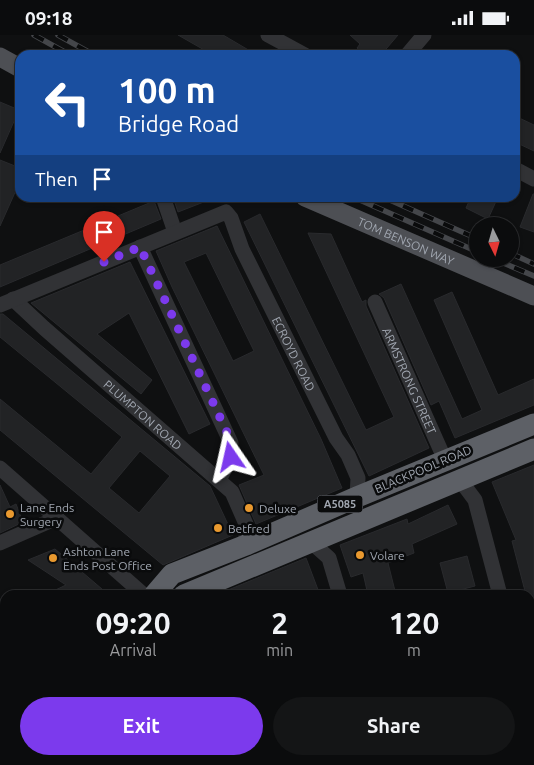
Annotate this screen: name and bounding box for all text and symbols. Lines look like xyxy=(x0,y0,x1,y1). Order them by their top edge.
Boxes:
text: 09:18 xyxy=(25,7,73,29)
icon: left xyxy=(35,70,100,135)
text: 100 m xyxy=(118,70,216,110)
text: Bridge Road xyxy=(118,111,239,136)
icon: arrive xyxy=(88,165,116,193)
text: Then xyxy=(35,168,78,190)
pin xyxy=(83,211,125,262)
street label: TOM BENSON WAY xyxy=(356,214,456,267)
north arrow xyxy=(469,217,519,267)
map controls xyxy=(469,217,519,267)
icon: arrive xyxy=(90,218,118,246)
street label: ECROYD ROAD xyxy=(270,314,318,393)
street label: ARMSTRONG STREET xyxy=(381,325,439,436)
street label: PLUMPTON ROAD xyxy=(102,377,185,452)
position arrow xyxy=(204,430,256,482)
street label: BLACKPOOL ROAD xyxy=(373,443,473,495)
road number: A5085 xyxy=(318,495,362,513)
place label: Lane Ends Surgery xyxy=(20,501,74,528)
marker: Deluxe xyxy=(243,502,255,514)
place label: Deluxe xyxy=(259,502,297,515)
marker: Lane Ends Surgery xyxy=(4,508,16,520)
marker: Betfred xyxy=(212,522,224,534)
place label: Betfred xyxy=(228,522,270,535)
place label: Ashton Lane Ends Post Office xyxy=(63,545,152,572)
marker: Volare xyxy=(354,549,366,561)
place label: Volare xyxy=(370,549,405,562)
marker: Ashton Lane Ends Post Office xyxy=(47,552,59,564)
text: 09:20 xyxy=(96,606,171,640)
text: 2 xyxy=(271,606,288,640)
text: 120 xyxy=(389,606,439,640)
text: Arrival xyxy=(110,641,156,659)
text: min xyxy=(266,641,293,659)
text: m xyxy=(407,641,421,659)
button: Exit xyxy=(20,697,263,755)
button: Share xyxy=(273,697,515,755)

